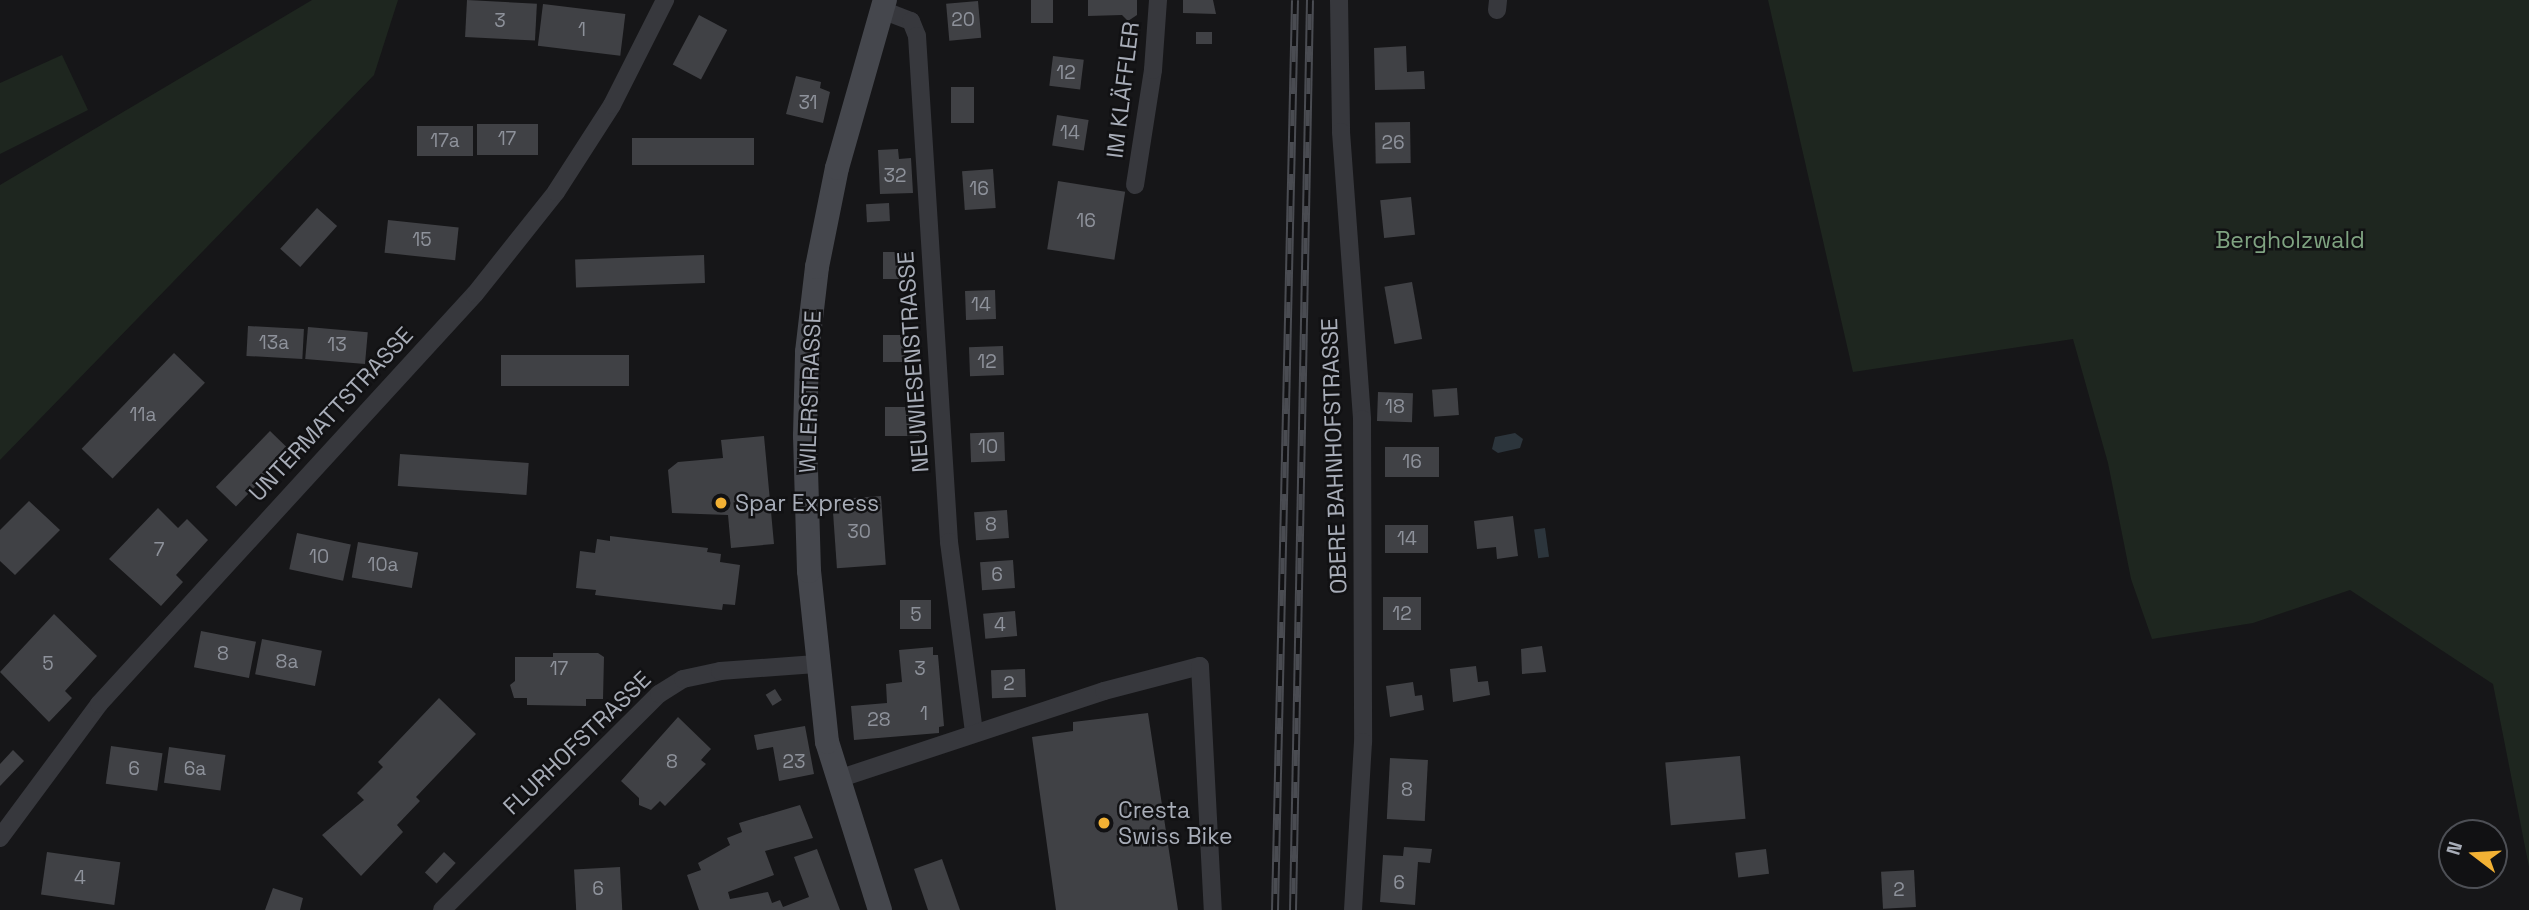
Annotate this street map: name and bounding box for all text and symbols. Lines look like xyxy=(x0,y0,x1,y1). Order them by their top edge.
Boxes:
house number: 20 xyxy=(951,9,975,31)
house number: 3 xyxy=(494,10,506,32)
house number: 1 xyxy=(578,19,586,41)
street label: IM KLÄFFLER xyxy=(1101,20,1145,160)
house number: 12 xyxy=(1056,62,1076,84)
house number: 31 xyxy=(798,92,818,114)
house number: 14 xyxy=(1060,122,1080,144)
house number: 17 xyxy=(498,128,516,150)
house number: 17a xyxy=(430,130,460,152)
house number: 26 xyxy=(1381,132,1405,154)
house number: 32 xyxy=(884,165,906,187)
house number: 16 xyxy=(969,178,989,200)
house number: 16 xyxy=(1076,210,1096,232)
park label: Bergholzwald xyxy=(2215,226,2365,254)
house number: 15 xyxy=(412,229,432,251)
street label: NEUWIESENSTRASSE xyxy=(892,251,934,473)
house number: 14 xyxy=(971,294,991,316)
street label: WILERSTRASSE xyxy=(793,310,827,474)
street label: OBERE BAHNHOFSTRASSE xyxy=(1315,317,1353,595)
street label: UNTERMATTSTRASSE xyxy=(243,321,419,507)
house number: 13a xyxy=(259,332,289,354)
house number: 13 xyxy=(327,334,347,356)
house number: 12 xyxy=(977,351,997,373)
house number: 18 xyxy=(1385,396,1405,418)
house number: 11a xyxy=(130,404,156,426)
house number: 10 xyxy=(978,436,998,458)
house number: 16 xyxy=(1402,451,1422,473)
place label: Spar Express xyxy=(735,489,879,517)
marker: Spar Express xyxy=(713,495,729,511)
house number: 8 xyxy=(985,514,997,536)
house number: 30 xyxy=(847,521,871,543)
house number: 14 xyxy=(1397,528,1417,550)
house number: 7 xyxy=(154,539,164,561)
house number: 10 xyxy=(309,546,329,568)
house number: 10a xyxy=(367,554,399,576)
house number: 6 xyxy=(991,564,1003,586)
house number: 12 xyxy=(1392,603,1412,625)
house number: 5 xyxy=(910,604,922,626)
house number: 4 xyxy=(994,614,1006,636)
house number: 8 xyxy=(217,643,229,665)
house number: 8a xyxy=(276,651,298,673)
house number: 5 xyxy=(42,653,54,675)
house number: 17 xyxy=(550,658,568,680)
house number: 3 xyxy=(914,658,926,680)
street label: FLURHOFSTRASSE xyxy=(498,666,656,820)
house number: 2 xyxy=(1003,673,1015,695)
house number: 1 xyxy=(920,703,928,725)
house number: 28 xyxy=(867,709,891,731)
house number: 8 xyxy=(666,751,678,773)
house number: 23 xyxy=(783,751,805,773)
house number: 6 xyxy=(128,758,140,780)
house number: 6a xyxy=(184,758,206,780)
house number: 8 xyxy=(1401,779,1413,801)
place label: Cresta Swiss Bike xyxy=(1118,796,1233,850)
marker: Cresta Swiss Bike xyxy=(1096,815,1112,831)
north arrow xyxy=(2438,819,2508,889)
text: N xyxy=(2441,839,2468,858)
house number: 4 xyxy=(74,867,86,889)
house number: 6 xyxy=(1393,872,1405,894)
house number: 6 xyxy=(592,878,604,900)
house number: 2 xyxy=(1893,879,1905,901)

